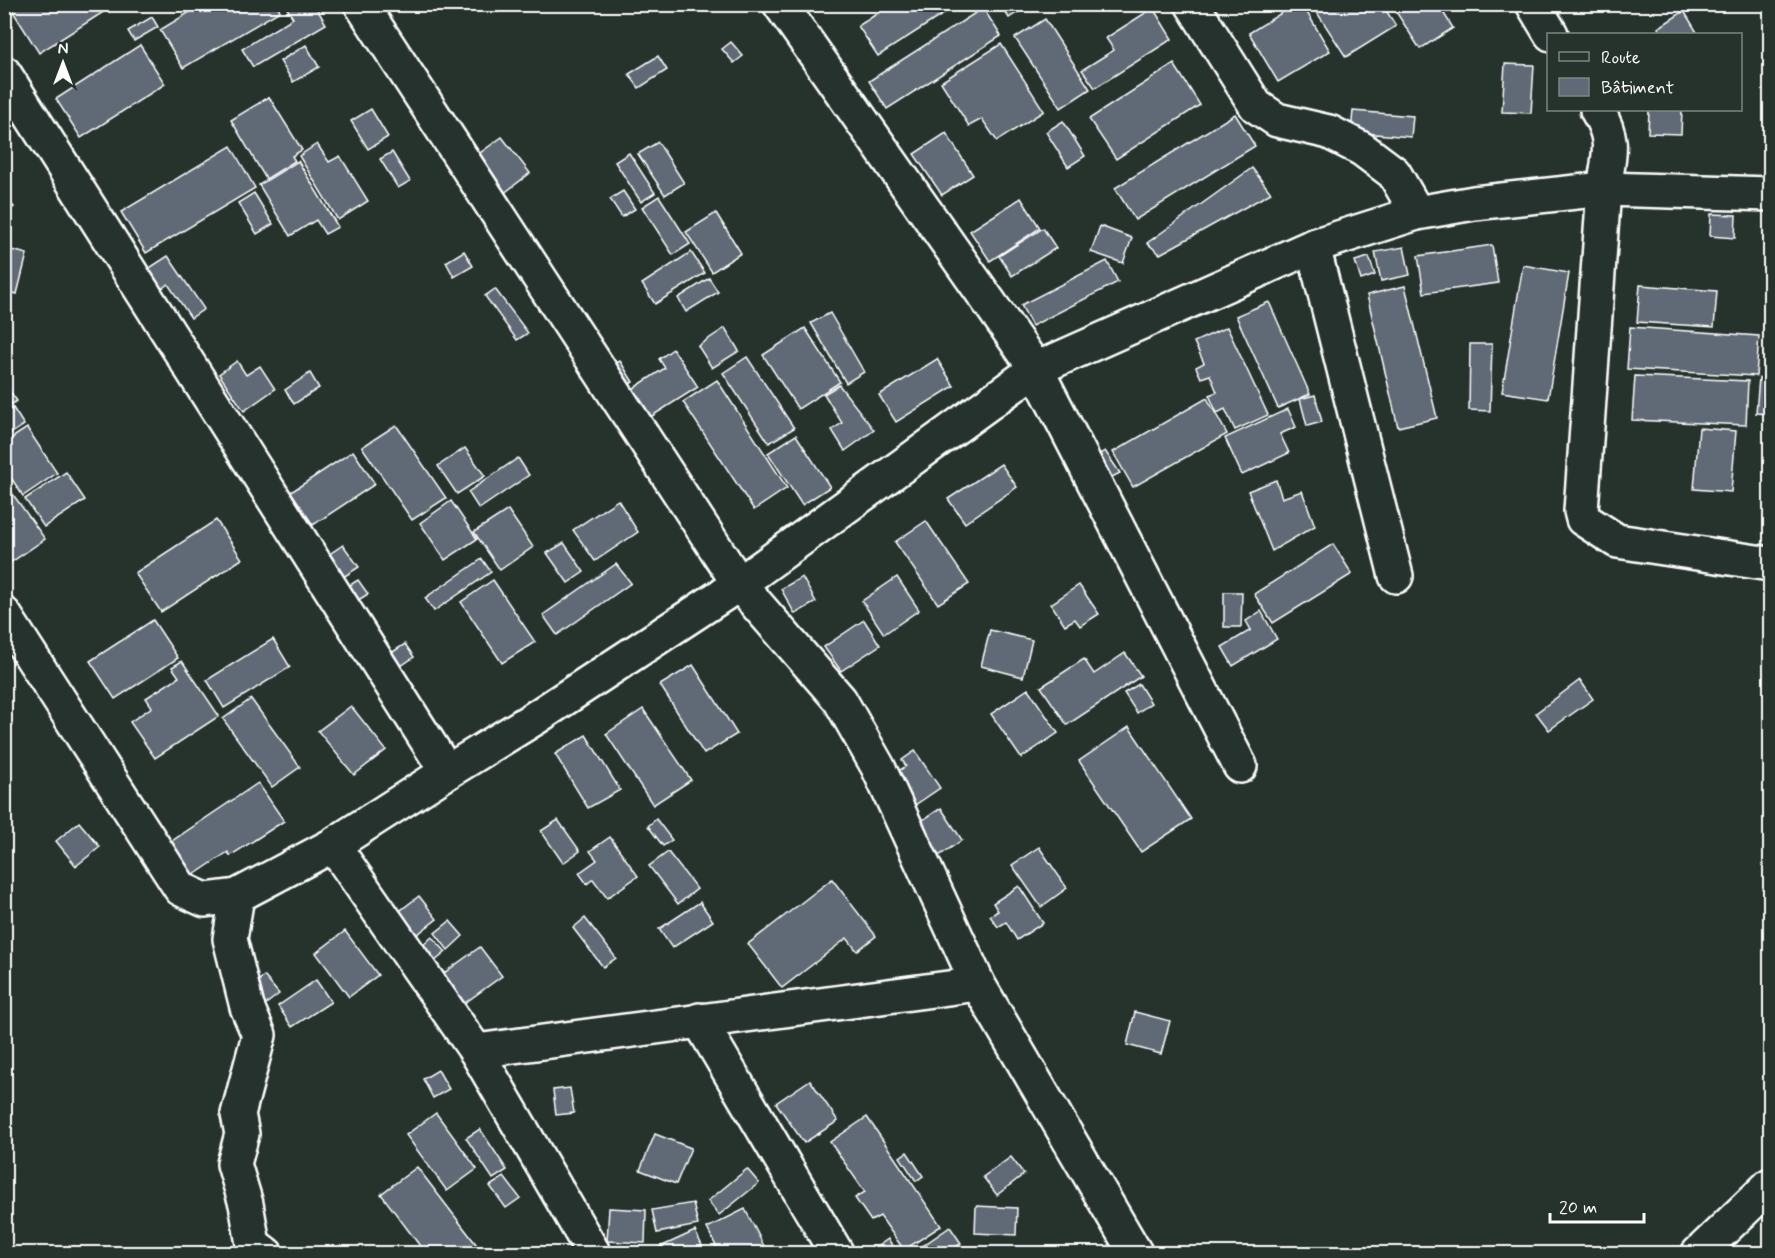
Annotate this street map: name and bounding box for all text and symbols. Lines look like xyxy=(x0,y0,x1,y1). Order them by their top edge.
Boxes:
north arrow xyxy=(33,33,93,93)
legend xyxy=(1547,33,1742,111)
text: N xyxy=(58,39,68,60)
text: Route xyxy=(1601,46,1640,70)
text: Bâtiment xyxy=(1601,76,1674,100)
scale bar xyxy=(1550,1186,1644,1224)
text: 20 m xyxy=(1559,1196,1597,1220)

